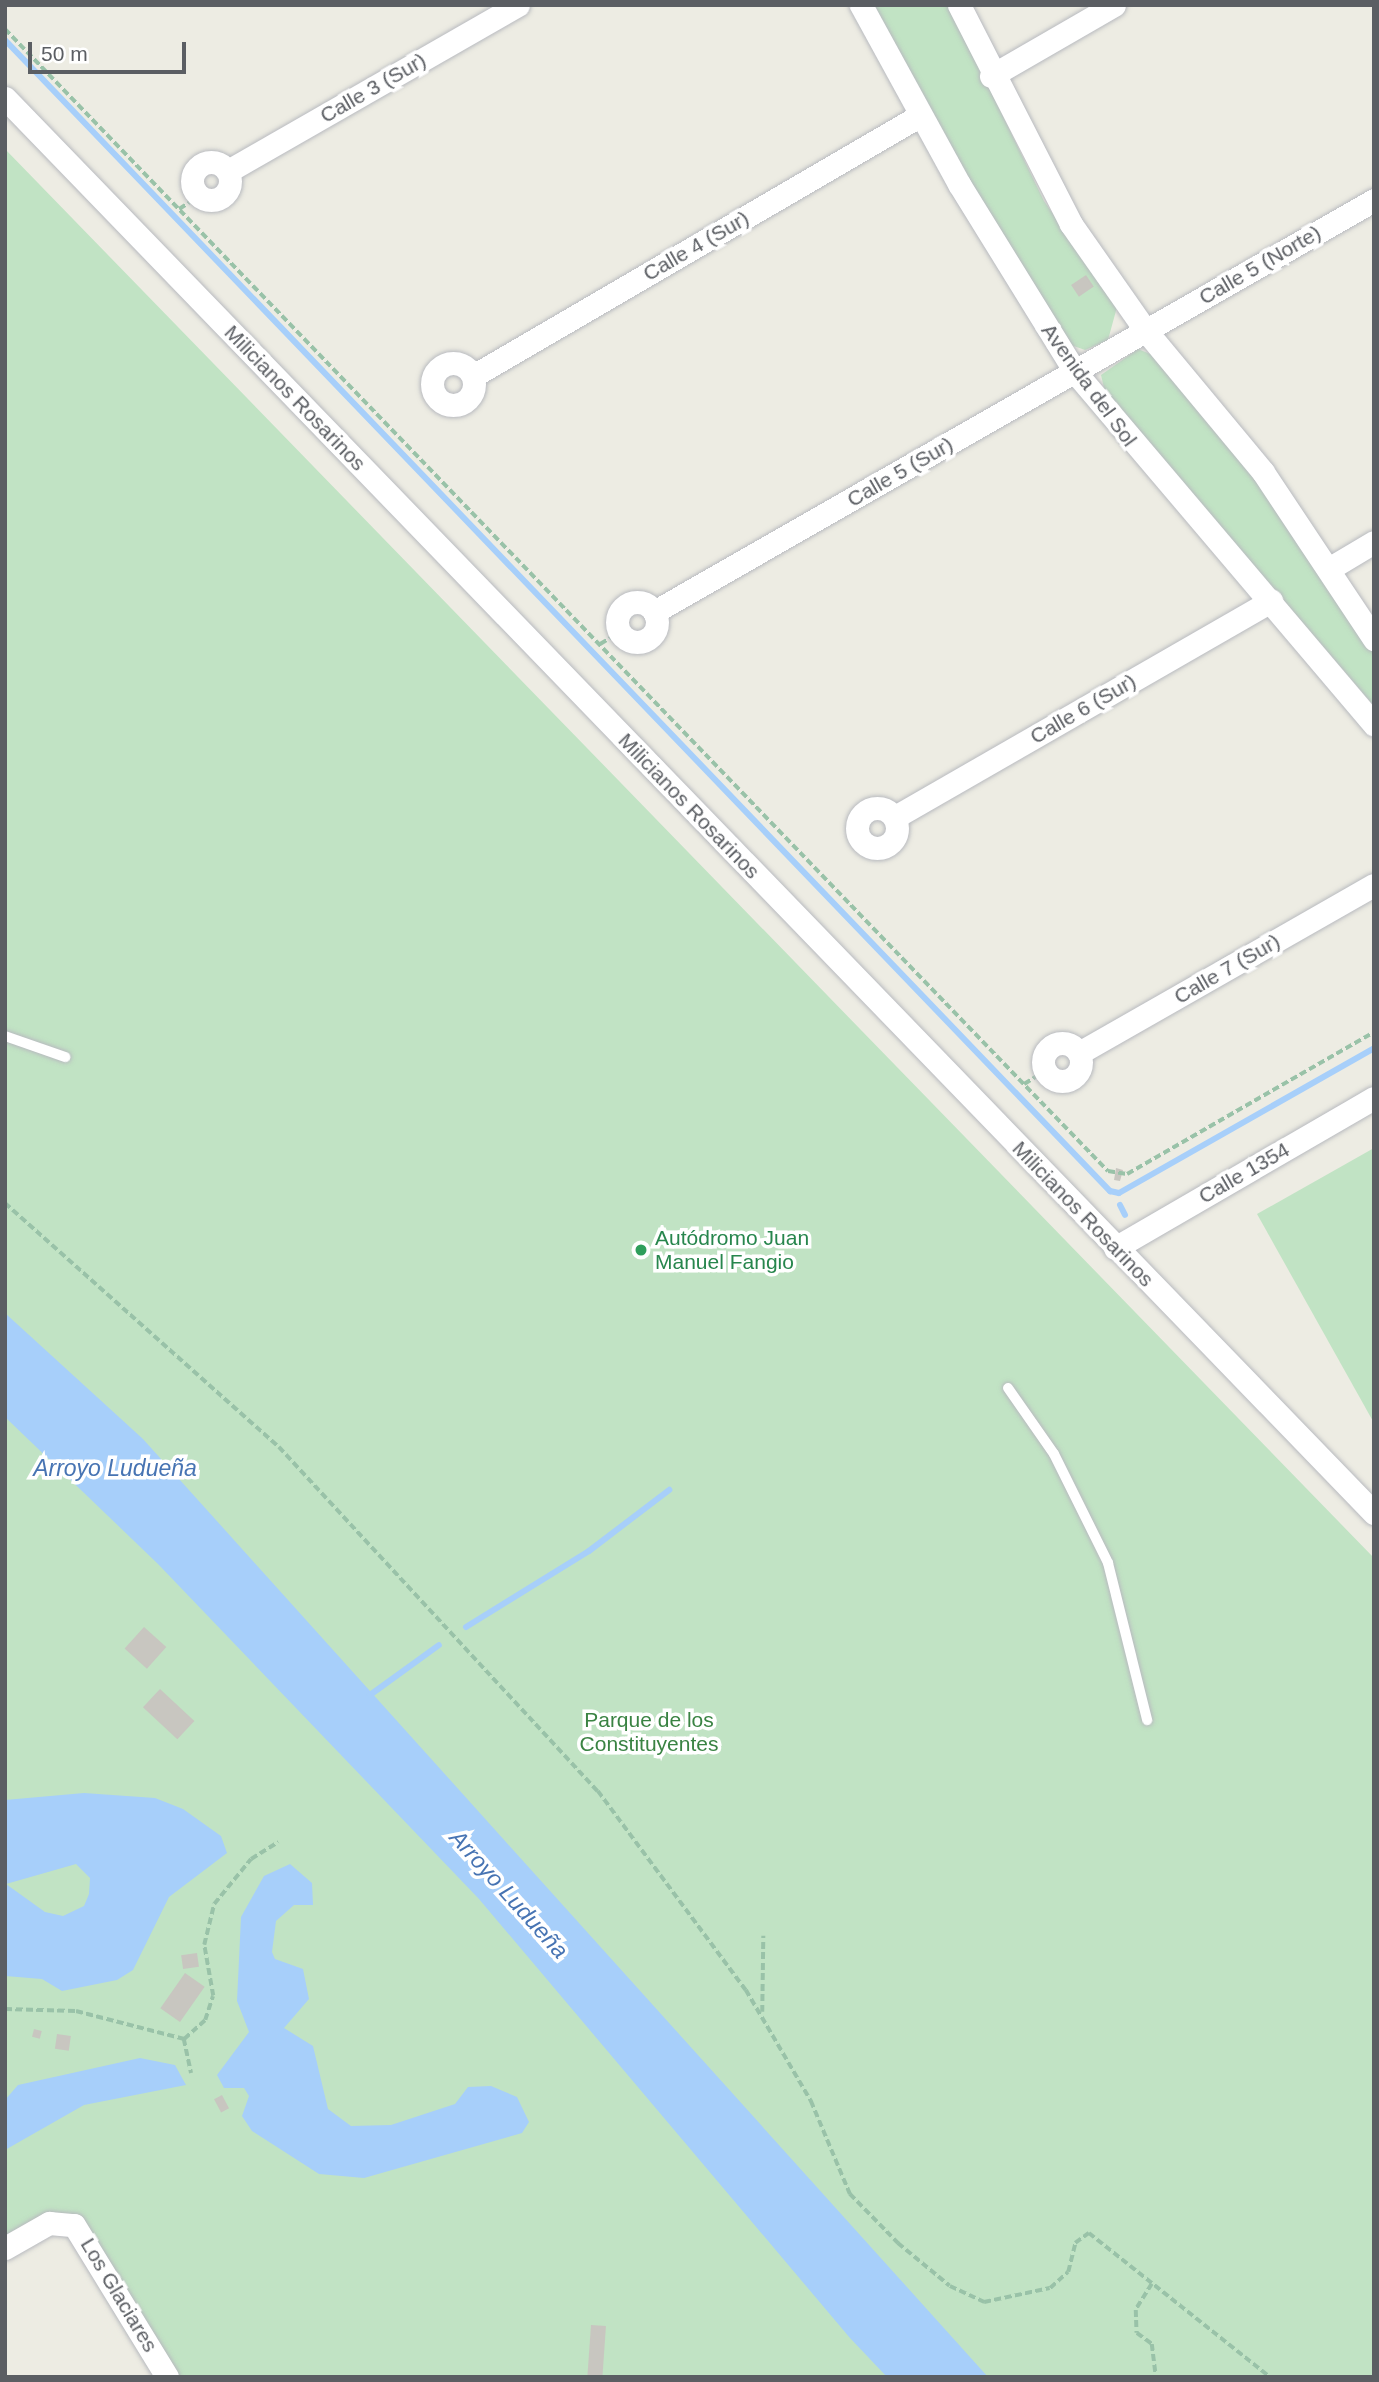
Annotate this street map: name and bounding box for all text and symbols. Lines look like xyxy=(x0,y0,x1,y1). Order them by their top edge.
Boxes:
scale bar xyxy=(32,28,189,72)
text: 50 m xyxy=(41,42,88,65)
street label: Calle 3 (Sur) xyxy=(316,48,430,128)
street label: Calle 4 (Sur) xyxy=(639,206,753,286)
street label: Calle 5 (Norte) xyxy=(1195,220,1325,310)
street label: Avenida del Sol xyxy=(1036,319,1142,451)
street label: Milicianos Rosarinos xyxy=(219,320,371,476)
street label: Calle 5 (Sur) xyxy=(843,432,957,512)
street label: Calle 6 (Sur) xyxy=(1026,669,1140,749)
street label: Milicianos Rosarinos xyxy=(613,728,765,884)
street label: Calle 7 (Sur) xyxy=(1170,929,1284,1009)
street label: Milicianos Rosarinos xyxy=(1007,1136,1159,1292)
street label: Calle 1354 xyxy=(1194,1137,1294,1209)
place label: Autódromo Juan Manuel Fangio xyxy=(655,1225,809,1275)
marker: Autódromo Juan Manuel Fangio xyxy=(633,1242,649,1258)
water label: Arroyo Ludueña xyxy=(33,1454,197,1482)
park label: Parque de los Constituyentes xyxy=(580,1707,718,1757)
water label: Arroyo Ludueña xyxy=(444,1824,574,1964)
street label: Los Glaciares xyxy=(75,2233,163,2357)

